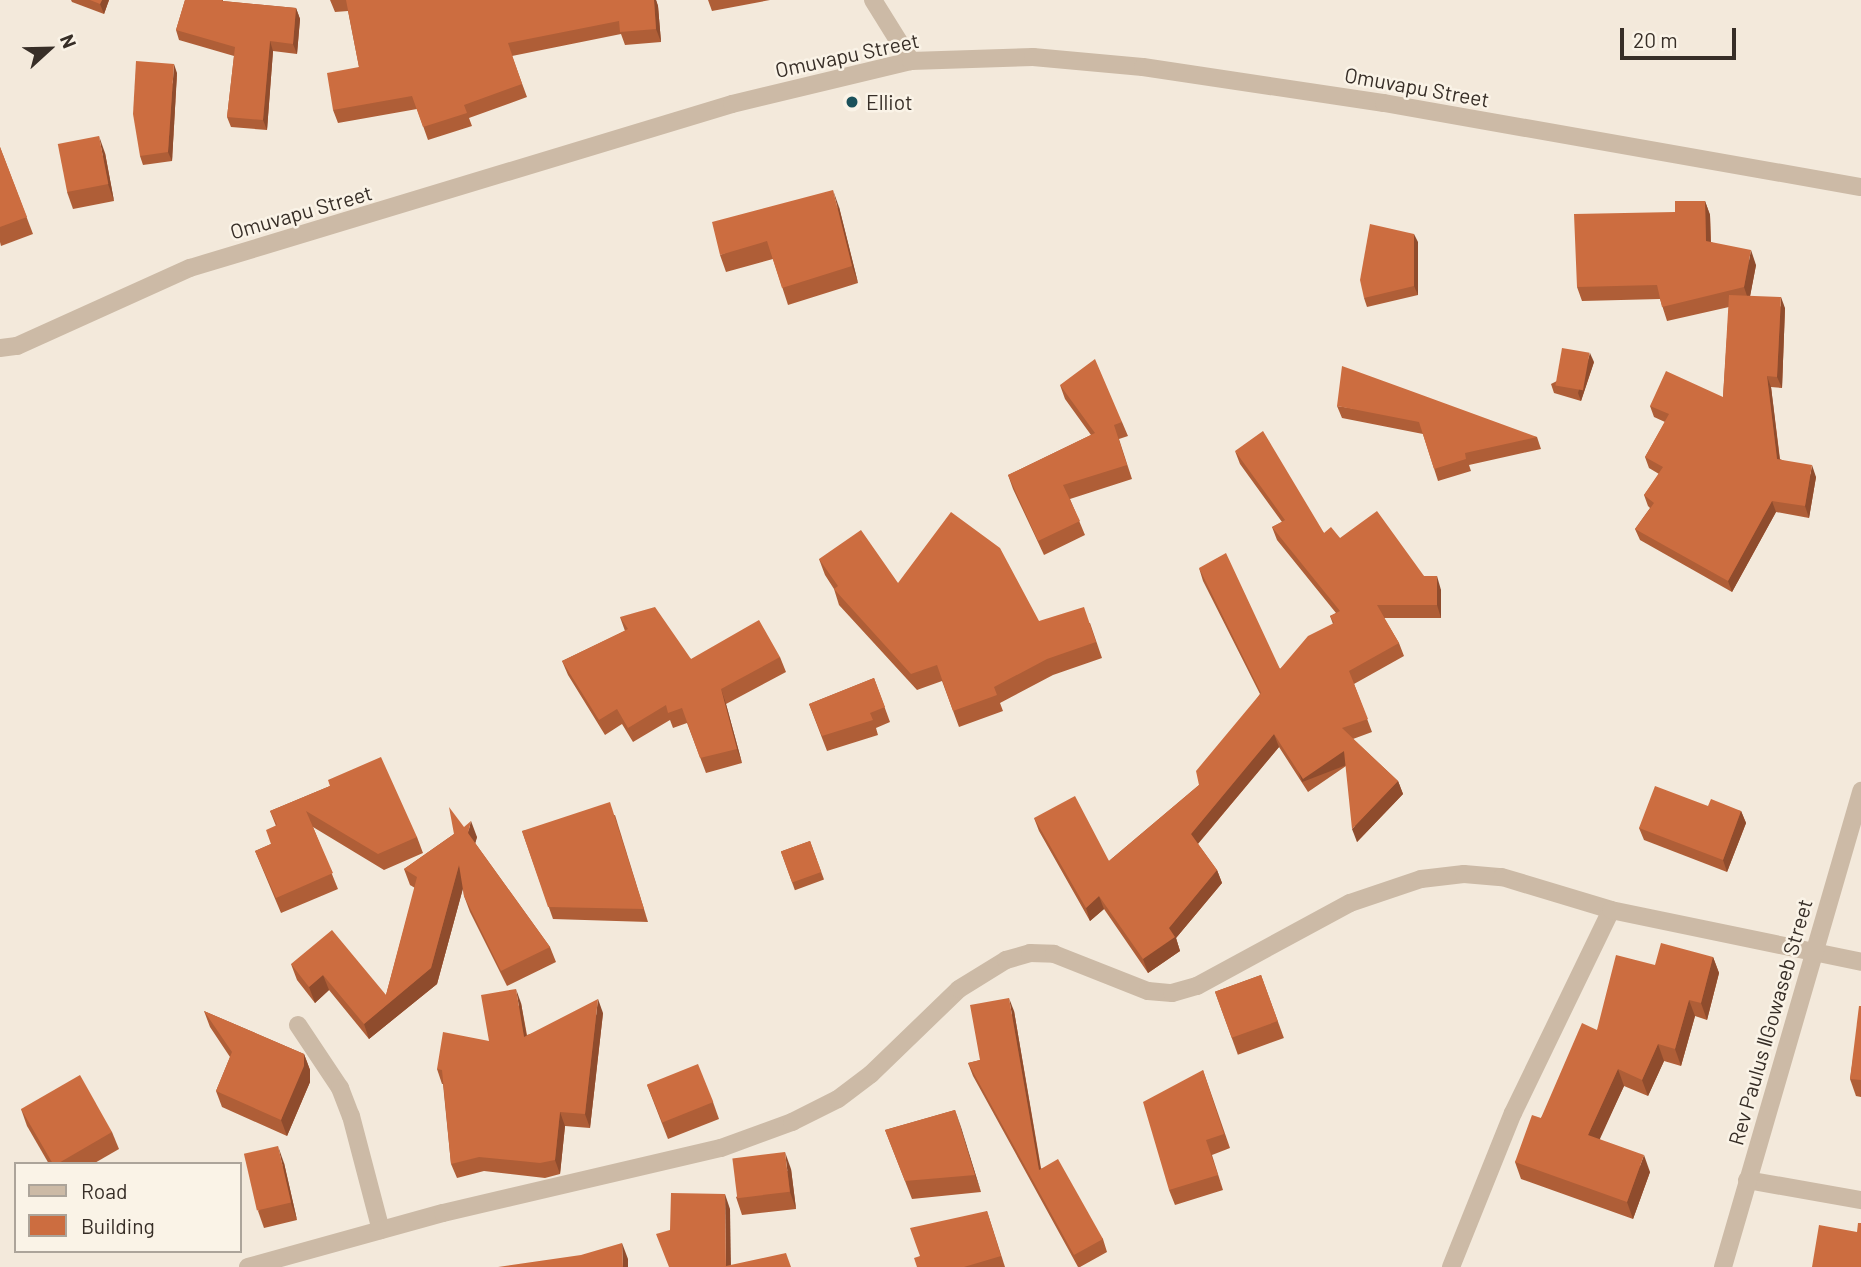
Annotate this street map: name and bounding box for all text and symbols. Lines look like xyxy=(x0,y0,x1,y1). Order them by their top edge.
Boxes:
north arrow xyxy=(14,14,84,84)
scale bar xyxy=(1623,14,1738,58)
street label: Omuvapu Street xyxy=(773,27,921,83)
text: 20 m xyxy=(1633,27,1678,52)
text: N xyxy=(56,31,82,51)
street label: Omuvapu Street xyxy=(1343,62,1491,112)
place label: Elliot xyxy=(866,89,913,115)
marker: Elliot xyxy=(844,94,860,110)
street label: Omuvapu Street xyxy=(227,180,375,244)
street label: Rev Paulus ǁGowaseb Street xyxy=(1723,896,1817,1148)
legend xyxy=(14,1162,242,1253)
text: Road xyxy=(81,1178,127,1203)
text: Building xyxy=(81,1213,155,1238)

